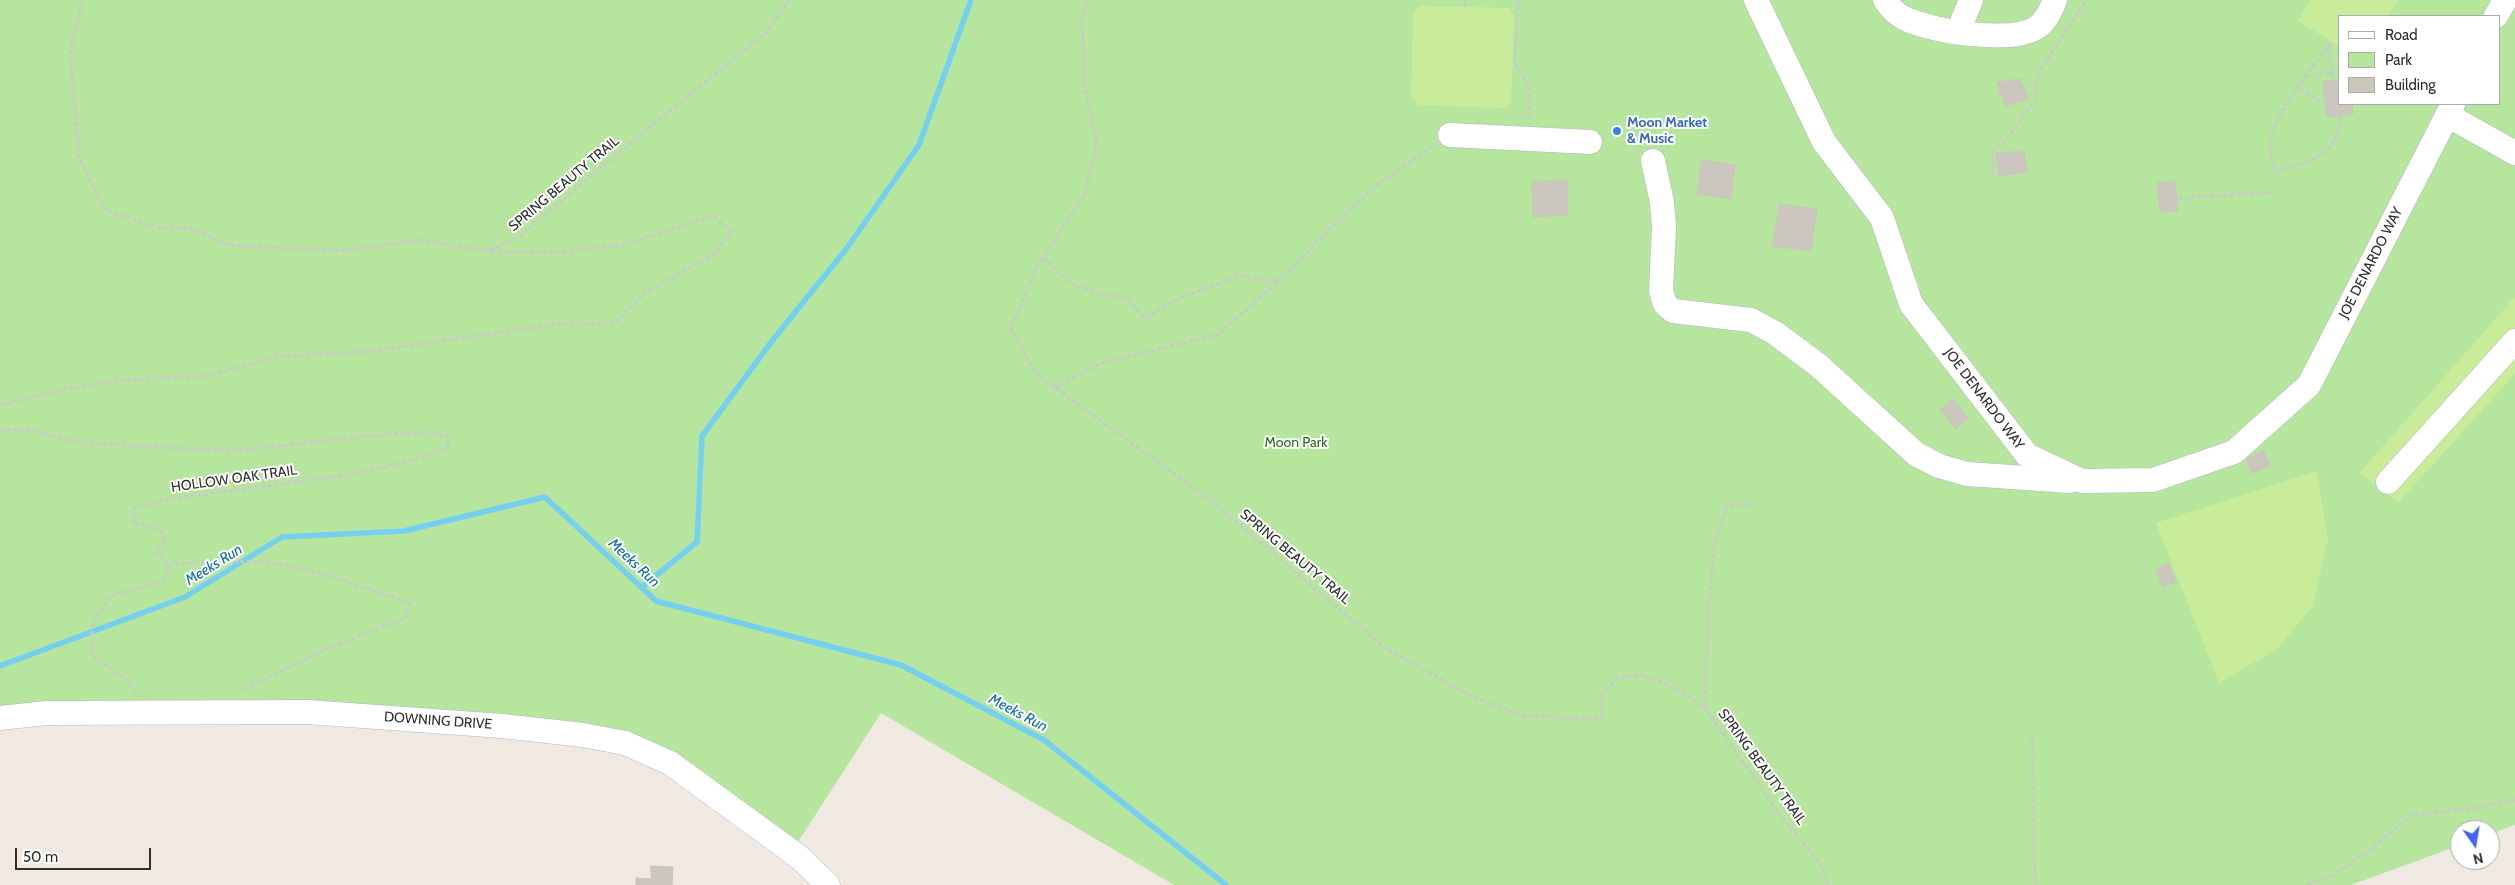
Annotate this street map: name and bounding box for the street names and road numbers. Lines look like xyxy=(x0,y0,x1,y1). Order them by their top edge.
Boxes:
street label: SPRING BEAUTY TRAIL xyxy=(505,133,623,235)
street label: JOE DENARDO WAY xyxy=(2336,205,2406,321)
street label: JOE DENARDO WAY xyxy=(1940,345,2028,453)
street label: HOLLOW OAK TRAIL xyxy=(170,462,298,496)
street label: SPRING BEAUTY TRAIL xyxy=(1236,506,1354,608)
street label: SPRING BEAUTY TRAIL xyxy=(1714,706,1810,828)
street label: DOWNING DRIVE xyxy=(383,709,493,733)

